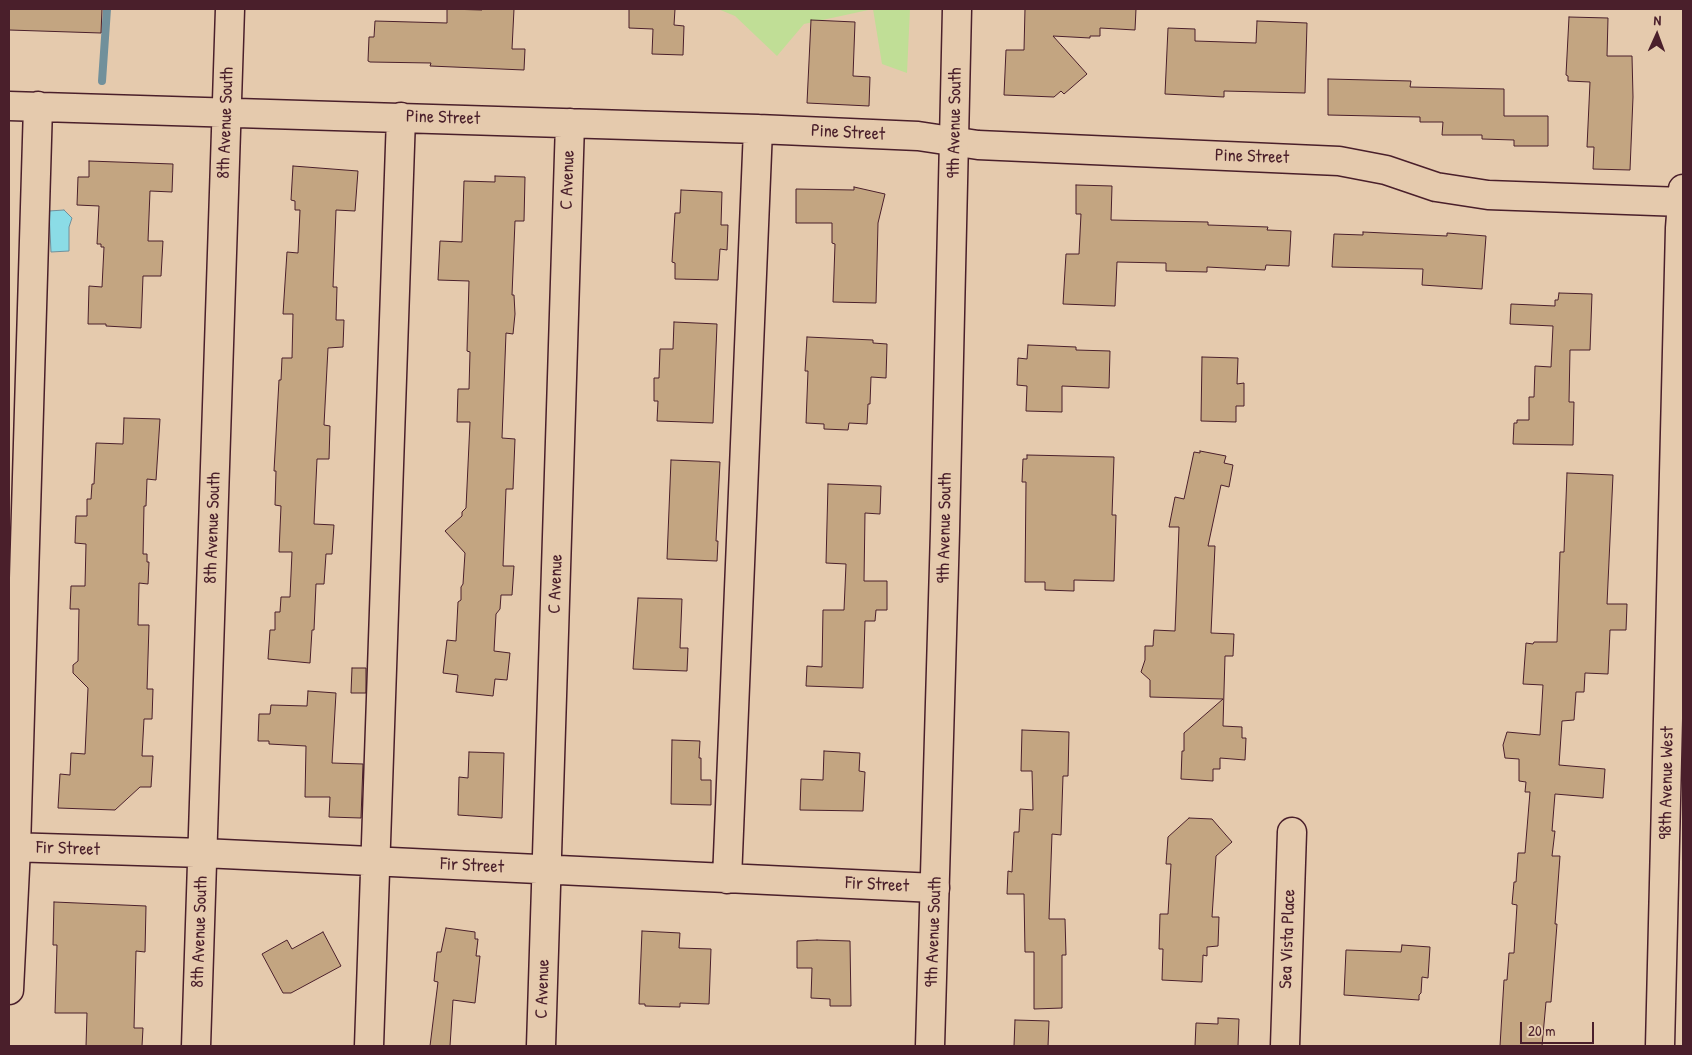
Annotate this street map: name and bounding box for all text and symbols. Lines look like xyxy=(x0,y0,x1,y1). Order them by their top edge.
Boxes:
north arrow xyxy=(1632,10,1682,60)
text: N xyxy=(1653,10,1662,29)
street label: 8th Avenue South xyxy=(213,67,239,179)
street label: 9th Avenue South xyxy=(943,67,967,179)
street label: Pine Street xyxy=(406,106,480,130)
street label: Pine Street xyxy=(810,120,886,146)
street label: Pine Street xyxy=(1215,145,1289,169)
street label: C Avenue xyxy=(556,150,580,210)
street label: 8th Avenue South xyxy=(200,472,226,584)
street label: 9th Avenue South xyxy=(933,472,957,584)
street label: C Avenue xyxy=(544,554,568,614)
street label: 98th Avenue West xyxy=(1655,726,1679,840)
street label: Fir Street xyxy=(36,837,100,861)
street label: Fir Street xyxy=(440,854,504,878)
street label: Fir Street xyxy=(845,873,909,897)
street label: 8th Avenue South xyxy=(187,876,213,988)
street label: 9th Avenue South xyxy=(921,876,947,988)
street label: Sea Vista Place xyxy=(1275,889,1301,989)
street label: C Avenue xyxy=(531,959,555,1019)
scale bar xyxy=(1522,1012,1596,1044)
text: 20 m xyxy=(1528,1020,1555,1041)

